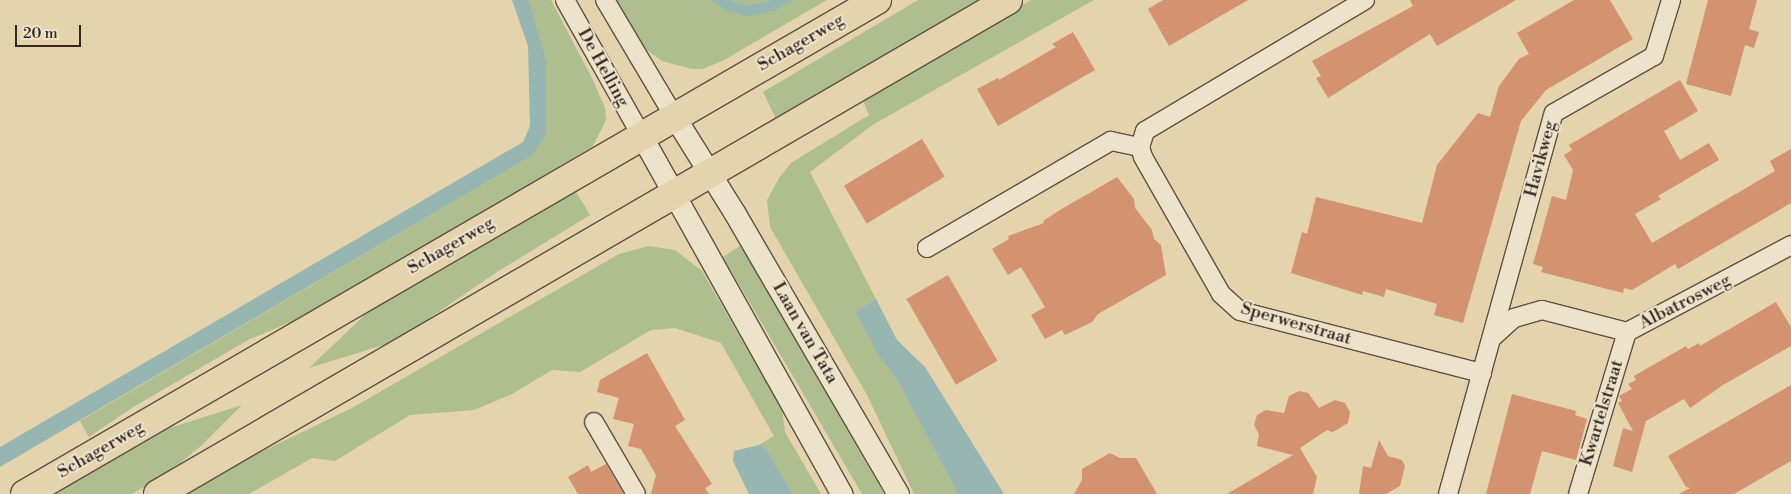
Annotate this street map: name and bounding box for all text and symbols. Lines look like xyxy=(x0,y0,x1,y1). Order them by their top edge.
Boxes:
street label: Schagerweg xyxy=(754,10,848,76)
scale bar xyxy=(18,15,84,47)
text: 20 m xyxy=(23,24,58,43)
street label: De Helling xyxy=(572,25,634,111)
street label: Havikweg xyxy=(1520,118,1562,200)
street label: Schagerweg xyxy=(404,213,498,279)
street label: Albatrosweg xyxy=(1636,270,1734,334)
street label: Laan van Tata xyxy=(767,278,843,388)
street label: Sperwerstraat xyxy=(1238,298,1354,350)
street label: Kwartelstraat xyxy=(1576,357,1628,469)
street label: Schagerweg xyxy=(54,417,148,483)

